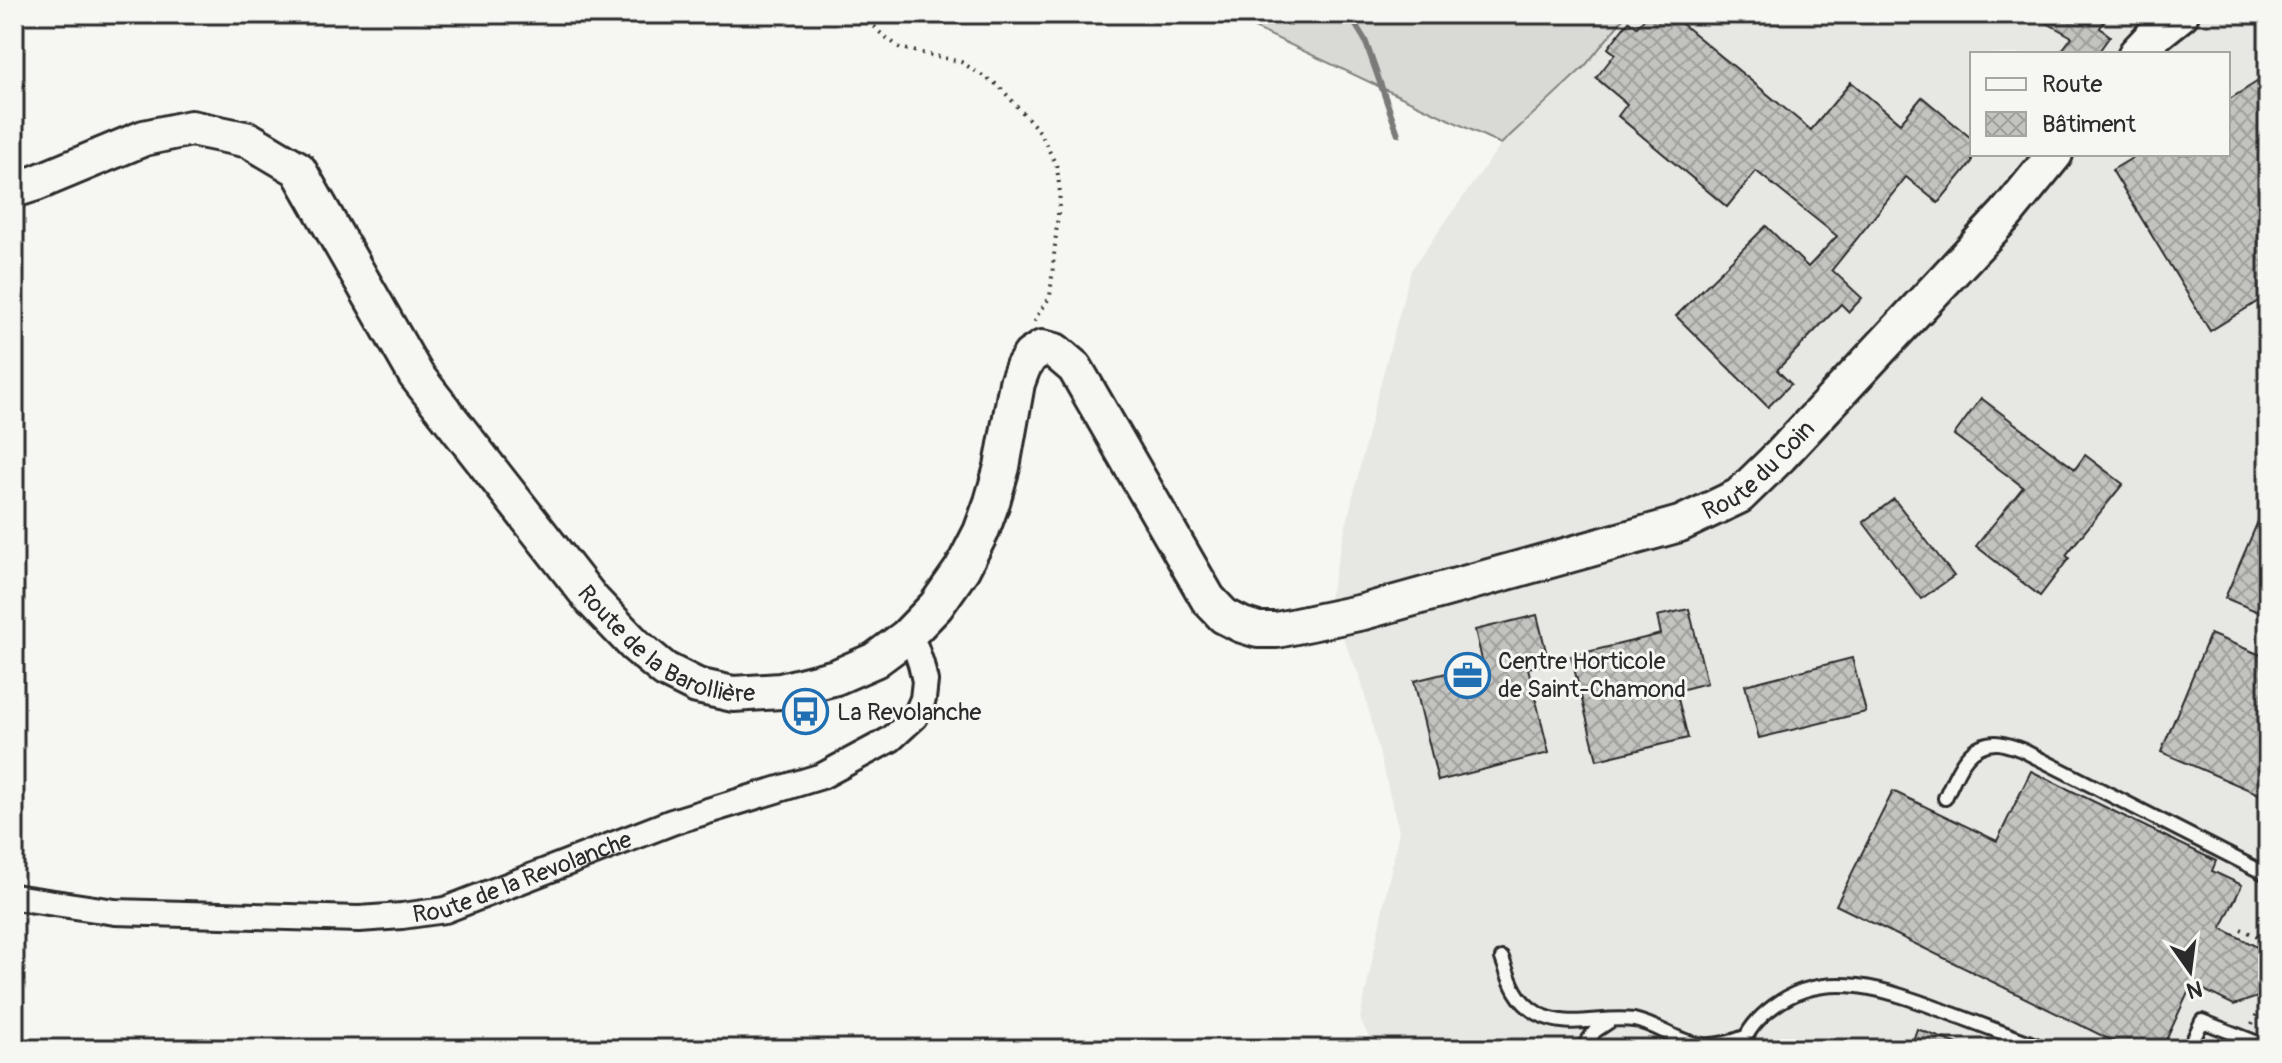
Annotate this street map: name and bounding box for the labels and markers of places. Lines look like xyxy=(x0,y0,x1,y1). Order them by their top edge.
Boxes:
place label: Centre Horticole de Saint-Chamond xyxy=(1498,647,1686,704)
office icon: Centre Horticole de Saint-Chamond xyxy=(1443,651,1491,699)
bus stop icon: La Revolanche xyxy=(782,688,830,736)
place label: La Revolanche xyxy=(837,698,982,727)

